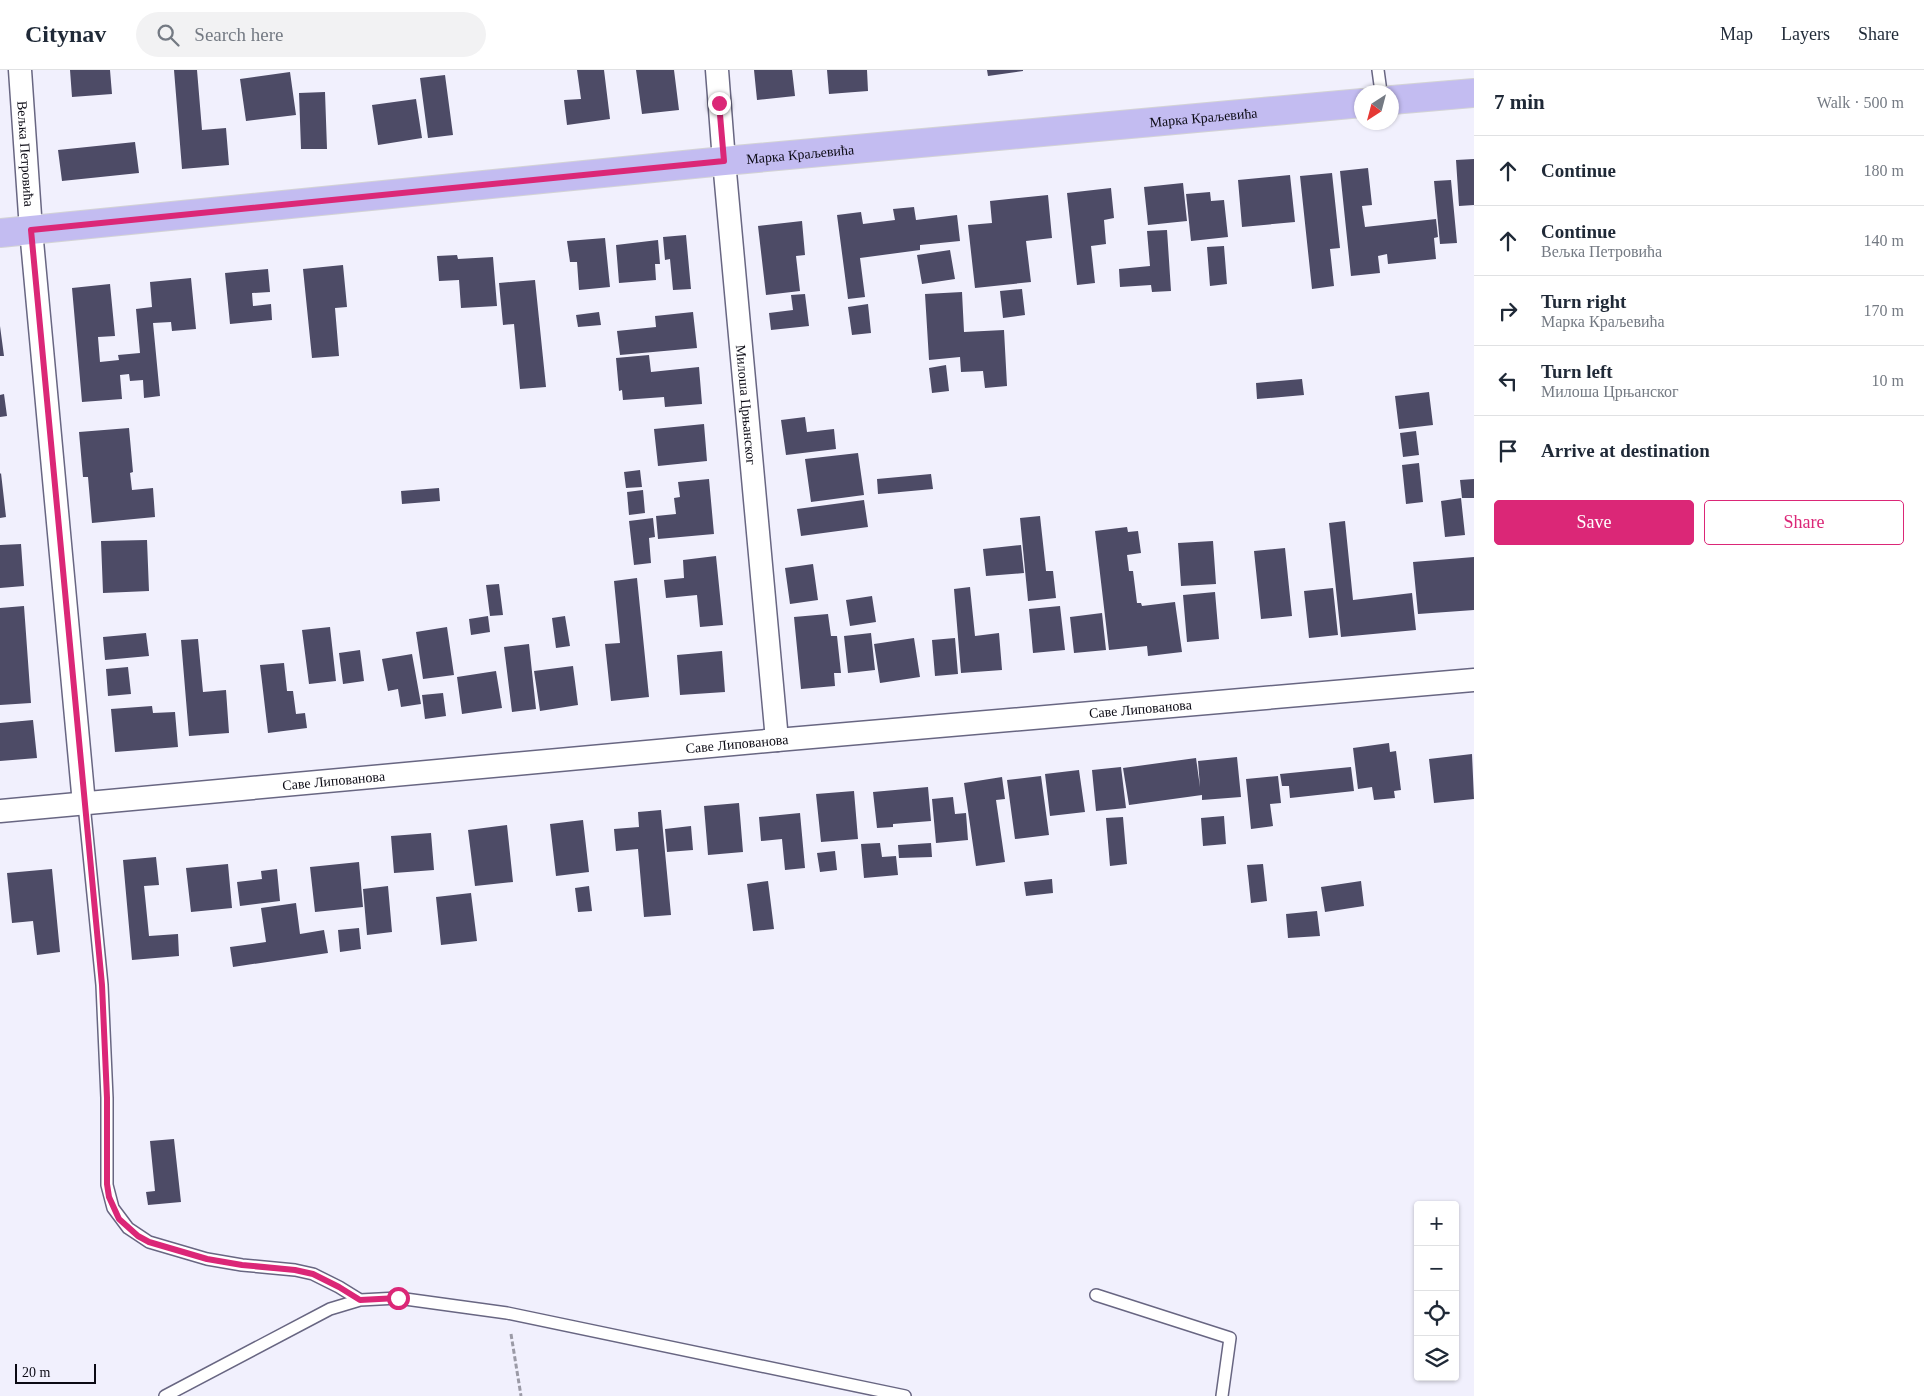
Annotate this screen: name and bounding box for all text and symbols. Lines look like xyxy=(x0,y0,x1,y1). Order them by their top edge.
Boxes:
search box xyxy=(136,12,486,57)
text: Citynav xyxy=(25,21,106,47)
icon: search xyxy=(154,21,182,49)
text: Search here xyxy=(194,24,283,45)
text: Map xyxy=(1720,24,1753,44)
text: Layers xyxy=(1781,24,1830,44)
text: Share xyxy=(1858,24,1899,44)
north arrow xyxy=(1354,85,1399,130)
text: 7 min xyxy=(1494,90,1545,114)
route end xyxy=(708,92,731,115)
text: Walk · 500 m xyxy=(1817,94,1904,111)
street label: Вељка Петровића xyxy=(15,100,37,208)
street label: Марка Краљевића xyxy=(1149,105,1259,130)
street label: Марка Краљевића xyxy=(746,142,855,166)
icon: ahead xyxy=(1494,157,1522,185)
text: Continue xyxy=(1541,160,1616,181)
text: 180 m xyxy=(1864,162,1904,179)
text: Continue xyxy=(1541,221,1616,242)
icon: ahead xyxy=(1494,227,1522,255)
text: 140 m xyxy=(1864,232,1904,249)
text: Вељка Петровића xyxy=(1541,243,1662,260)
text: Turn right xyxy=(1541,291,1626,312)
icon: right xyxy=(1494,297,1522,325)
text: 170 m xyxy=(1864,302,1904,319)
text: Марка Краљевића xyxy=(1541,313,1665,330)
street label: Милоша Црњанског xyxy=(733,344,759,466)
text: Turn left xyxy=(1541,361,1613,382)
icon: left xyxy=(1494,367,1522,395)
text: 10 m xyxy=(1872,372,1904,389)
text: Милоша Црњанског xyxy=(1541,383,1679,400)
icon: arrive xyxy=(1494,437,1522,465)
text: Arrive at destination xyxy=(1541,440,1710,461)
button: Save xyxy=(1494,500,1694,545)
button: Share xyxy=(1704,500,1904,545)
street label: Саве Липованова xyxy=(1088,697,1193,721)
street label: Саве Липованова xyxy=(685,731,790,756)
street label: Саве Липованова xyxy=(282,768,386,793)
map controls xyxy=(1414,1201,1459,1381)
button: + xyxy=(1414,1201,1459,1246)
button: − xyxy=(1414,1246,1459,1291)
route start xyxy=(387,1287,410,1310)
button: locate xyxy=(1414,1291,1459,1336)
button: layers xyxy=(1414,1336,1459,1381)
scale bar xyxy=(15,1361,96,1384)
text: 20 m xyxy=(22,1365,50,1380)

